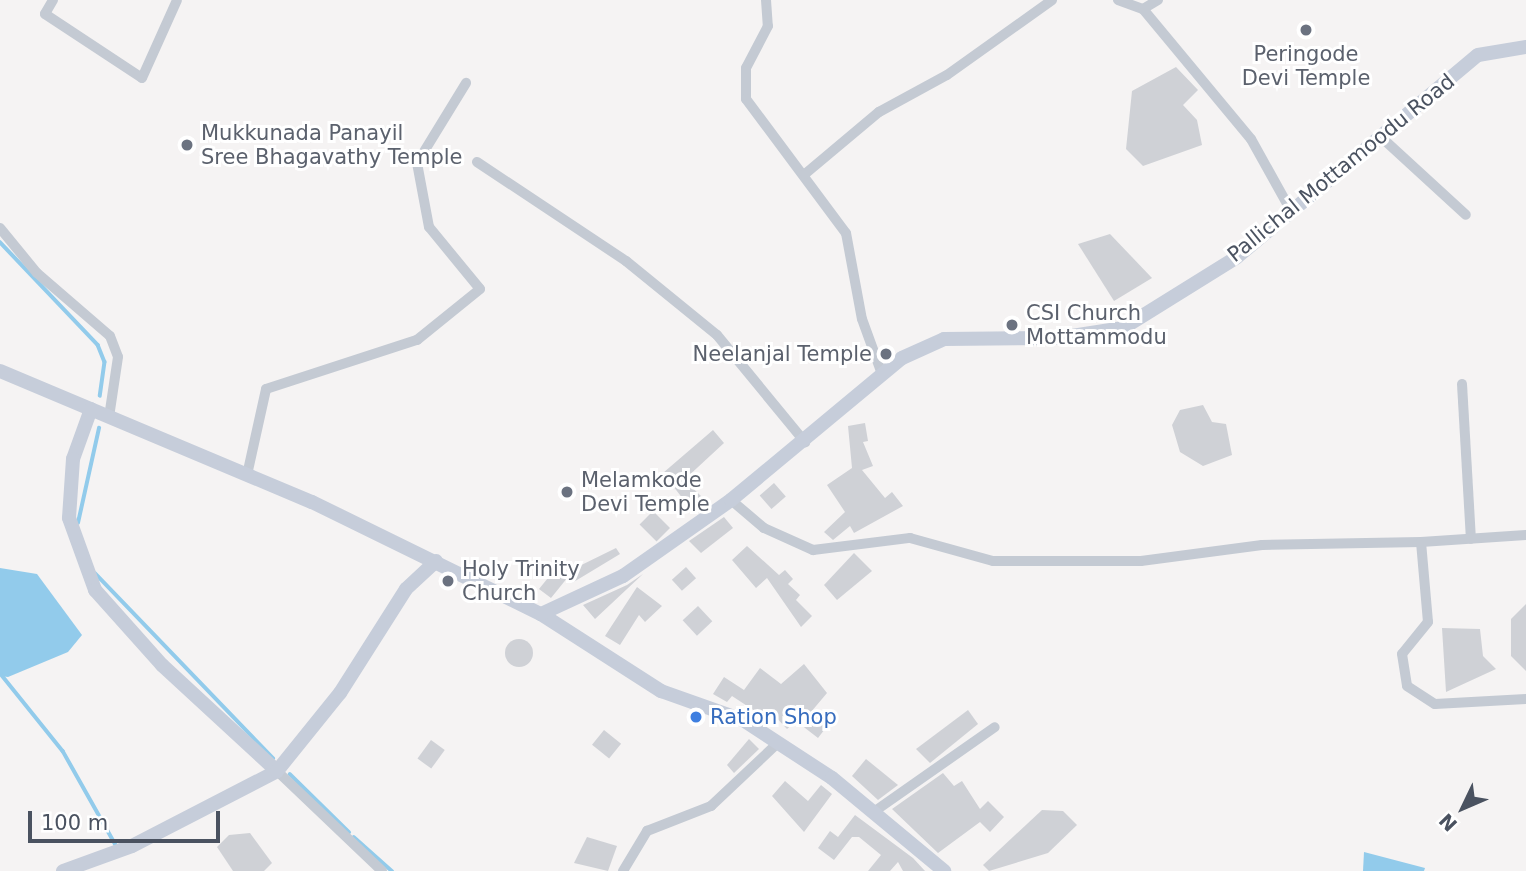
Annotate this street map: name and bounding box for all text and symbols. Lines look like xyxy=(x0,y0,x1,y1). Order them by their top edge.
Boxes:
marker: Peringode Devi Temple xyxy=(1298,22,1314,38)
place label: Peringode Devi Temple xyxy=(1242,41,1370,91)
street label: Pallichal Mottamoodu Road xyxy=(1222,69,1460,267)
place label: Mukkunada Panayil Sree Bhagavathy Temple xyxy=(201,120,462,170)
marker: Mukkunada Panayil Sree Bhagavathy Temple xyxy=(179,137,195,153)
place label: CSI Church Mottammodu xyxy=(1026,300,1167,350)
marker: CSI Church Mottammodu xyxy=(1004,317,1020,333)
place label: Neelanjal Temple xyxy=(693,341,872,367)
marker: Neelanjal Temple xyxy=(878,346,894,362)
place label: Melamkode Devi Temple xyxy=(581,467,710,517)
marker: Melamkode Devi Temple xyxy=(559,484,575,500)
place label: Holy Trinity Church xyxy=(462,556,580,606)
marker: Holy Trinity Church xyxy=(440,573,456,589)
place label: Ration Shop xyxy=(710,704,837,730)
marker: Ration Shop xyxy=(688,709,704,725)
north arrow xyxy=(1428,773,1498,843)
scale bar xyxy=(32,798,224,842)
text: N xyxy=(1434,809,1461,836)
text: 100 m xyxy=(41,811,108,835)

